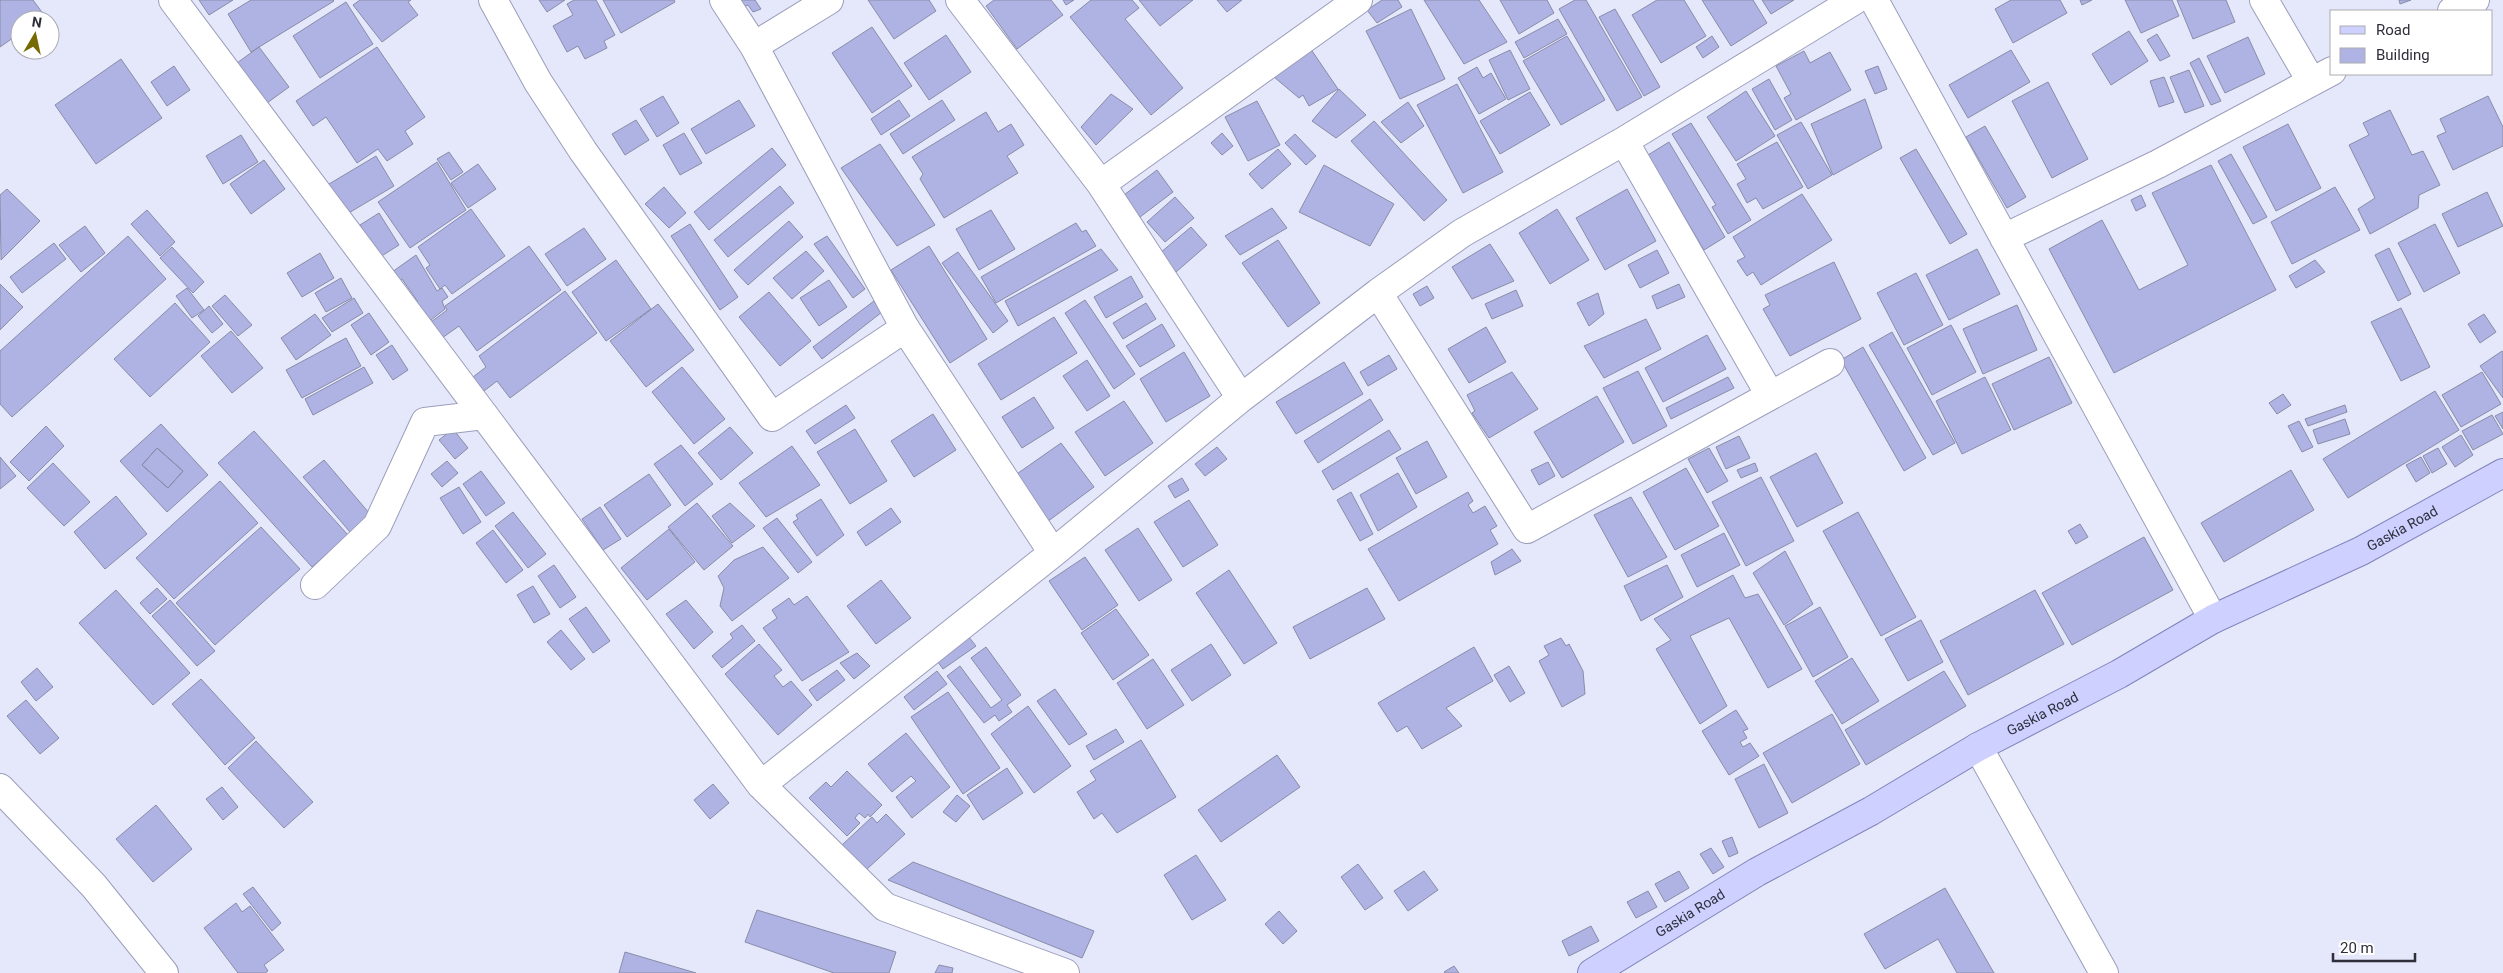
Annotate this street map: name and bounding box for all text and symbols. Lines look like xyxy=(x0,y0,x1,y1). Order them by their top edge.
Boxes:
north arrow xyxy=(10,10,60,60)
legend xyxy=(2330,10,2493,75)
text: N xyxy=(31,13,43,31)
text: Road xyxy=(2376,21,2410,39)
text: Building xyxy=(2376,46,2430,64)
street label: Gaskia Road xyxy=(2364,503,2440,554)
street label: Gaskia Road xyxy=(2004,689,2081,739)
street label: Gaskia Road xyxy=(1653,886,1728,940)
scale bar xyxy=(2333,930,2416,962)
text: 20 m xyxy=(2340,939,2374,957)

